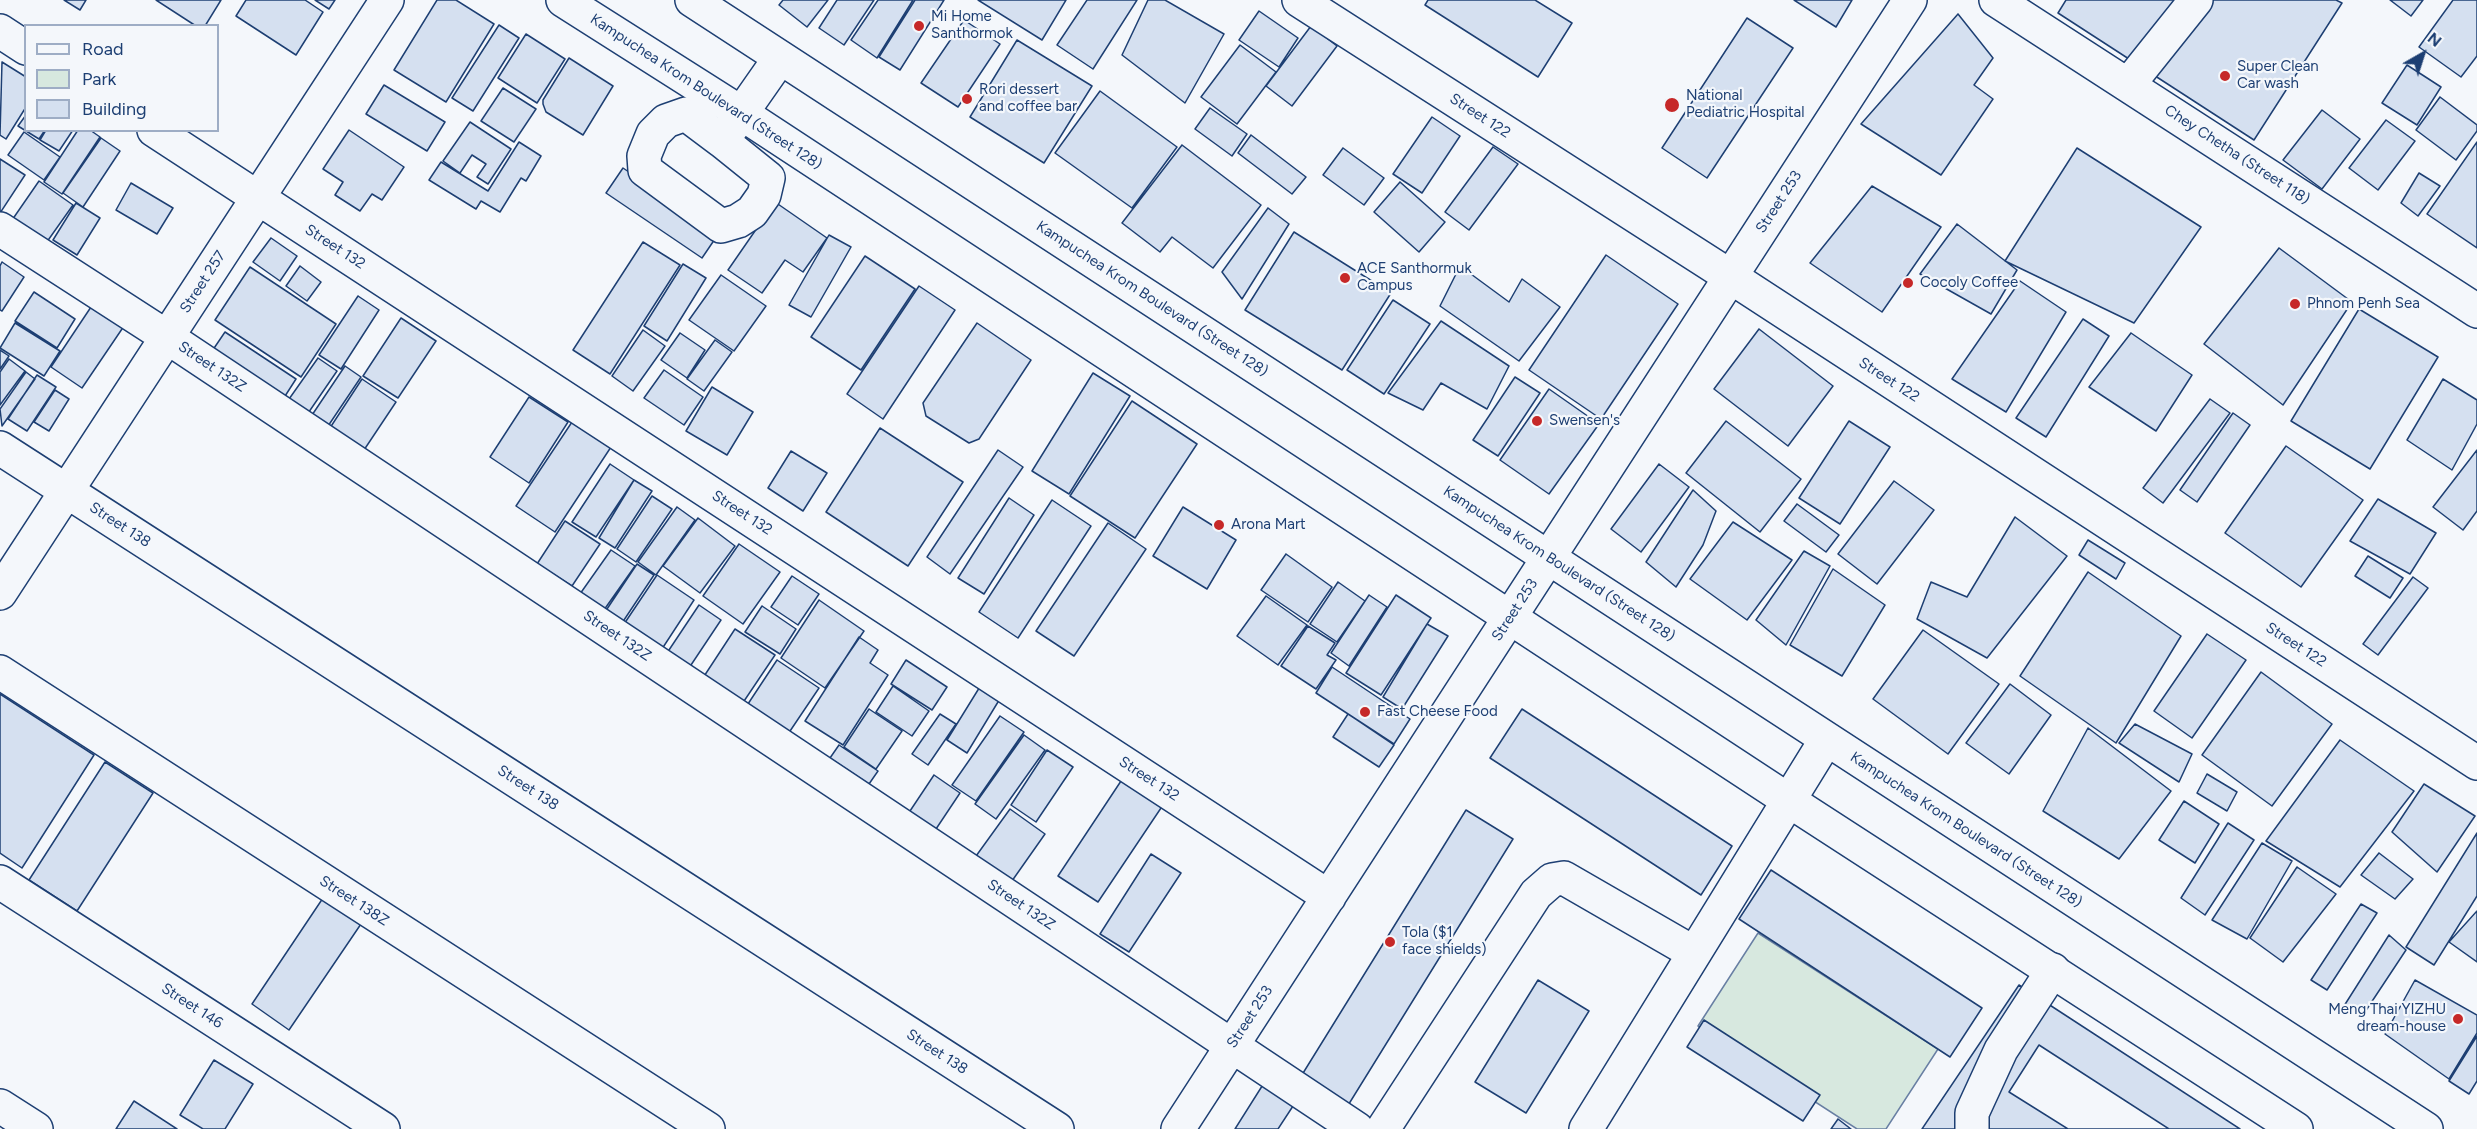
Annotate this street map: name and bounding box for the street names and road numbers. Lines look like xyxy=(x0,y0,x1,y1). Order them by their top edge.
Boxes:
street label: Kampuchea Krom Boulevard (Street 128) xyxy=(587,10,825,174)
street label: Street 122 xyxy=(1446,90,1514,142)
street label: Chey Chetha (Street 118) xyxy=(2161,101,2313,209)
street label: Street 253 xyxy=(1752,167,1806,237)
street label: Kampuchea Krom Boulevard (Street 128) xyxy=(1033,217,1271,381)
street label: Street 132 xyxy=(301,221,369,273)
street label: Street 257 xyxy=(176,247,230,317)
street label: Street 132Z xyxy=(175,338,249,396)
street label: Street 122 xyxy=(1855,354,1923,406)
street label: Kampuchea Krom Boulevard (Street 128) xyxy=(1440,482,1678,646)
street label: Street 132 xyxy=(708,487,776,539)
street label: Street 138 xyxy=(86,499,154,551)
street label: Street 253 xyxy=(1488,575,1542,645)
street label: Street 132Z xyxy=(580,607,654,665)
street label: Street 122 xyxy=(2262,619,2330,671)
street label: Kampuchea Krom Boulevard (Street 128) xyxy=(1847,748,2085,912)
street label: Street 132 xyxy=(1115,753,1183,805)
street label: Street 138 xyxy=(494,762,562,814)
street label: Street 138Z xyxy=(316,872,392,930)
street label: Street 132Z xyxy=(984,876,1058,934)
street label: Street 146 xyxy=(158,979,226,1033)
street label: Street 253 xyxy=(1223,982,1277,1052)
street label: Street 138 xyxy=(903,1026,971,1078)

